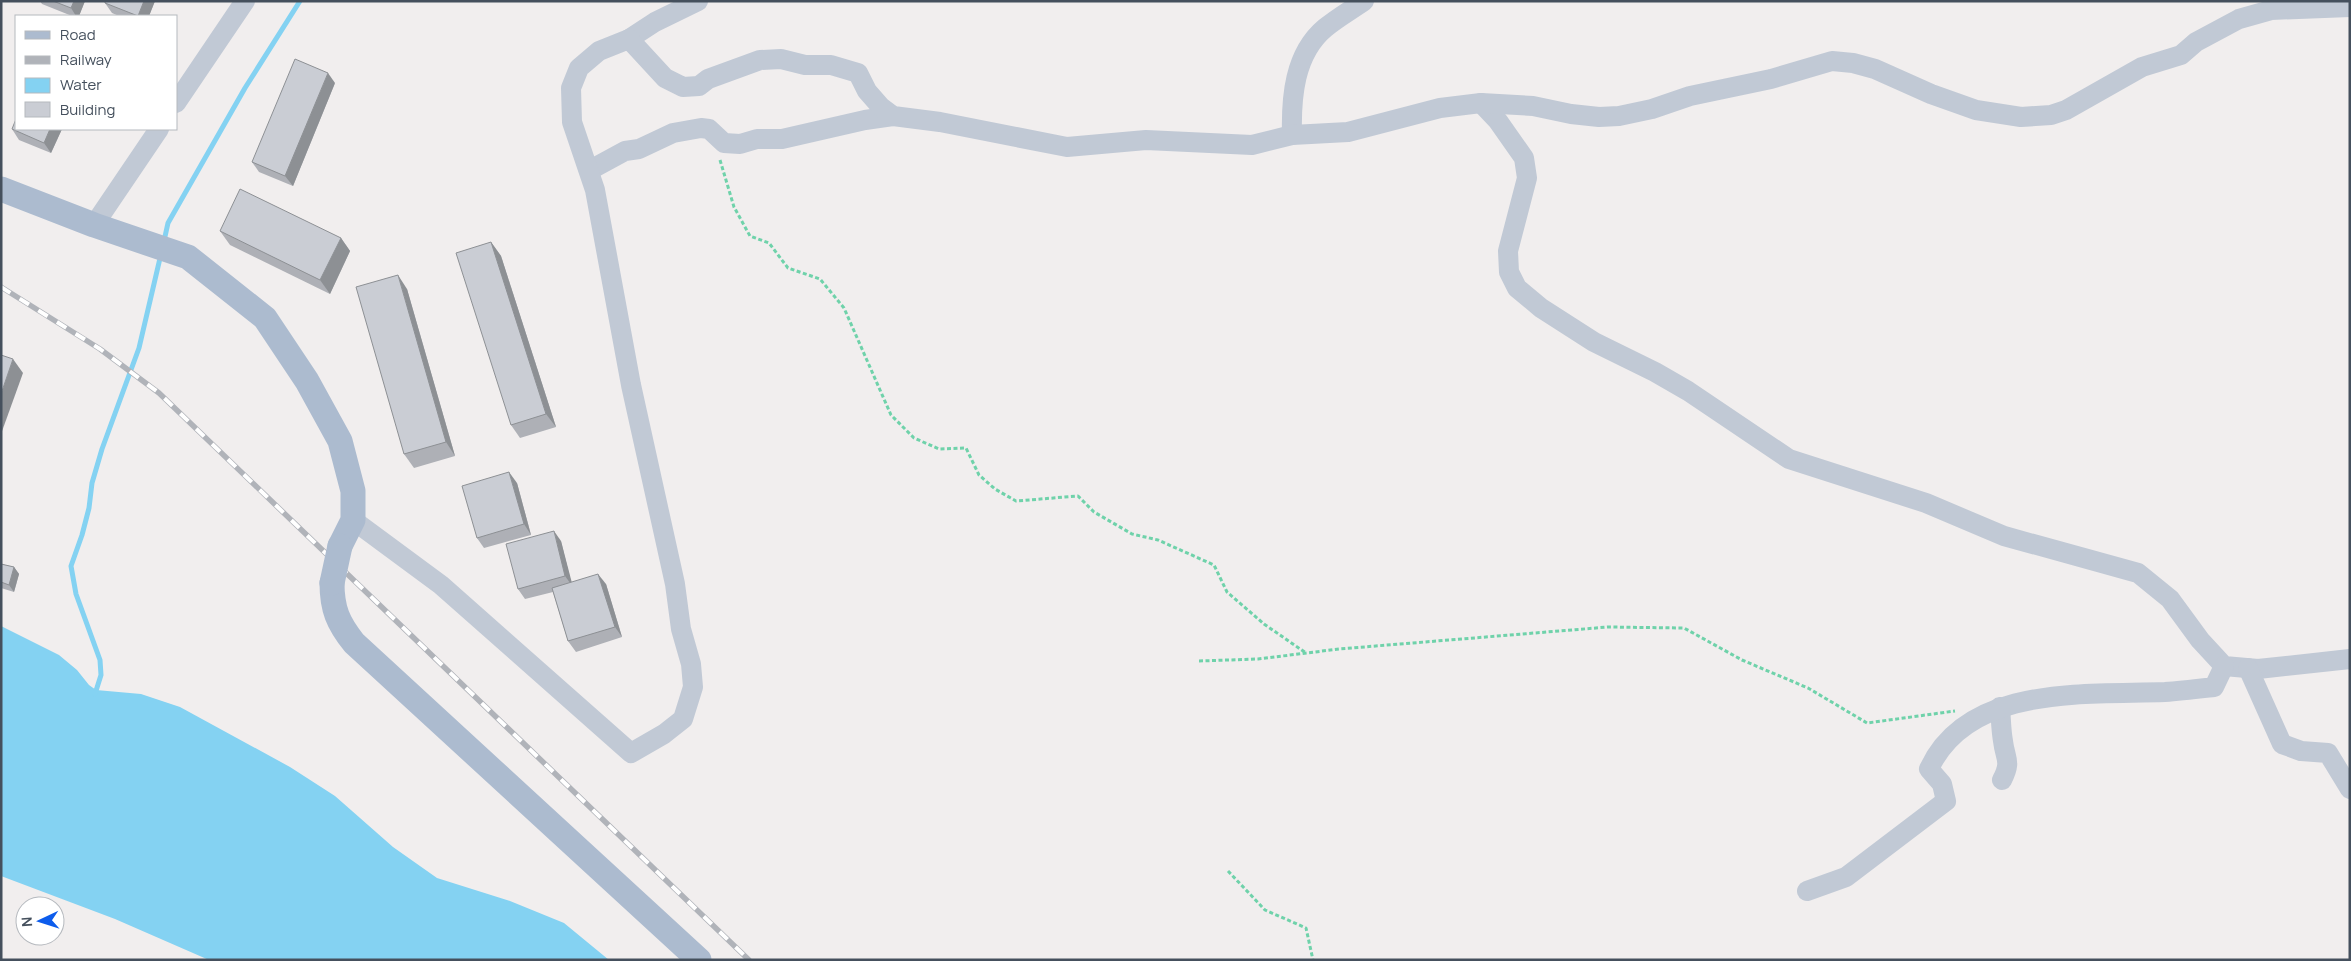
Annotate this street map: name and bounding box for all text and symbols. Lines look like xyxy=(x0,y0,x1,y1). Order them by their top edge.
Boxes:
legend xyxy=(15,15,178,130)
text: Road xyxy=(60,24,96,45)
text: Railway xyxy=(60,49,112,70)
text: Water xyxy=(60,74,102,95)
text: Building xyxy=(60,99,115,120)
north arrow xyxy=(15,896,65,946)
text: N xyxy=(17,916,36,928)

